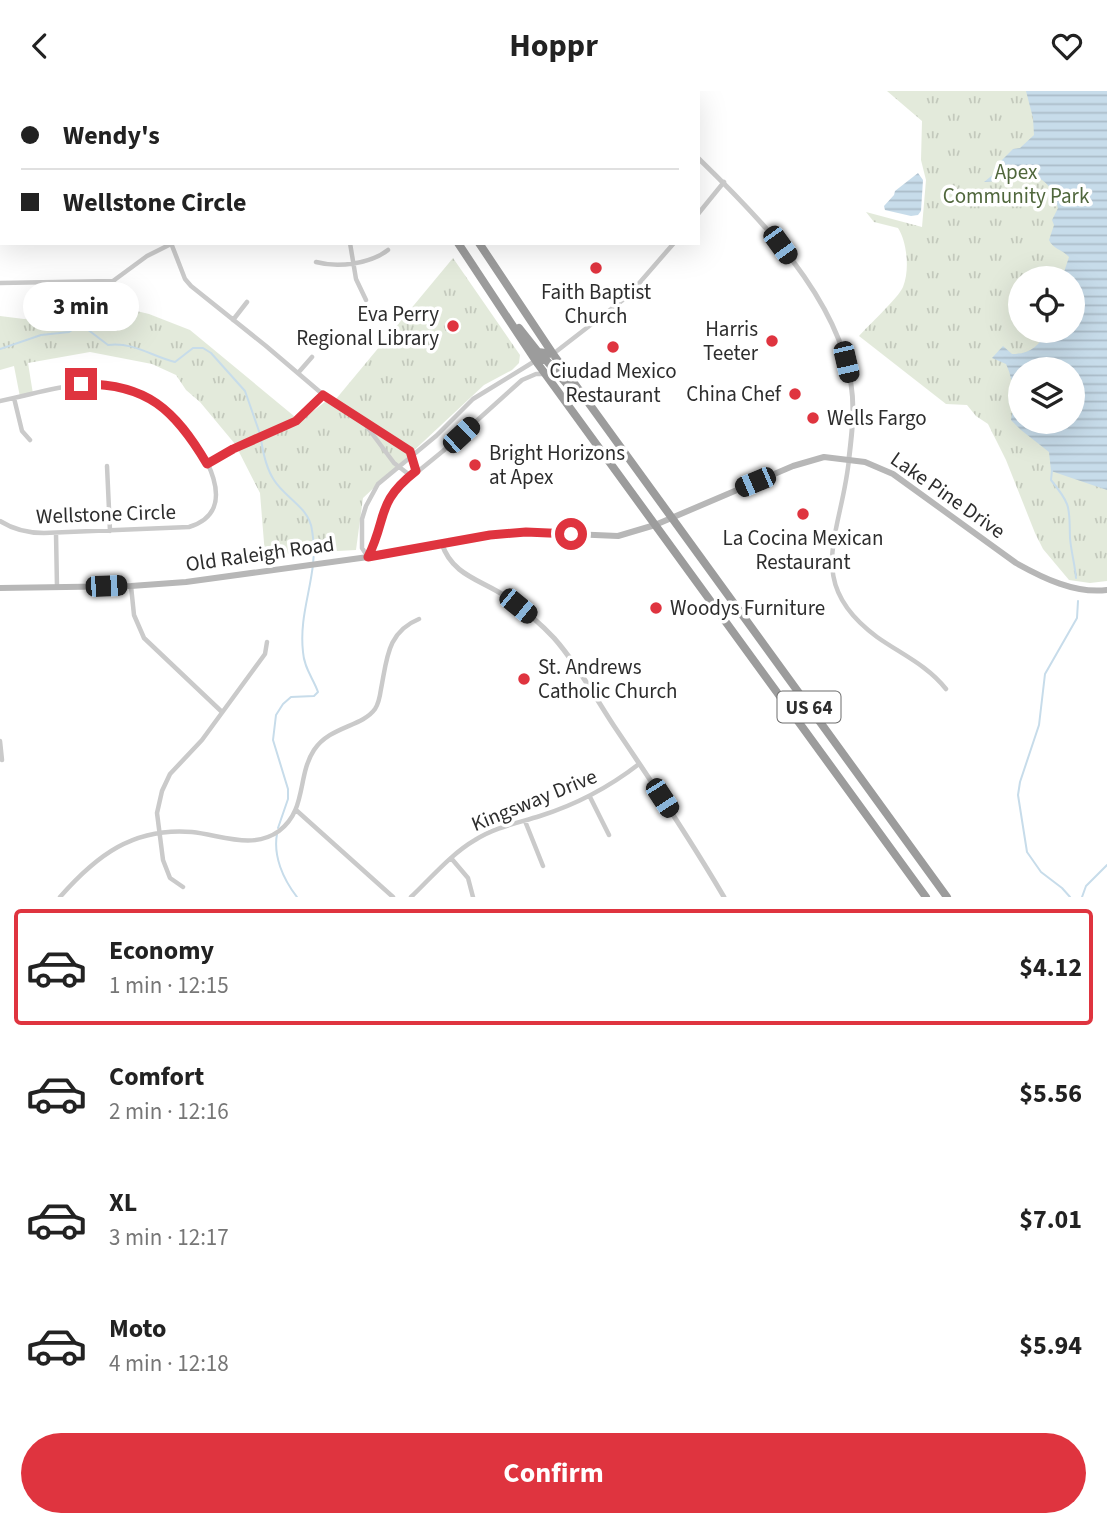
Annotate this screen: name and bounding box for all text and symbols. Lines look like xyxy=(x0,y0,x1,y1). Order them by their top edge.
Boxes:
text: Hoppr xyxy=(509,23,598,69)
icon: back xyxy=(21,27,59,65)
icon: heart xyxy=(1048,27,1086,65)
text: Wendy's xyxy=(63,117,160,154)
park label: Apex Community Park xyxy=(943,157,1090,211)
text: Wellstone Circle xyxy=(63,184,246,221)
car xyxy=(760,222,801,268)
marker: Faith Baptist Church xyxy=(588,260,604,276)
map controls xyxy=(1008,266,1085,434)
button: locate xyxy=(1008,266,1085,343)
place label: Faith Baptist Church xyxy=(541,277,651,331)
callout: 3 min xyxy=(23,282,139,331)
text: 3 min xyxy=(53,290,109,323)
place label: Eva Perry Regional Library xyxy=(296,299,439,353)
place label: Harris Teeter xyxy=(703,314,759,368)
marker: Eva Perry Regional Library xyxy=(445,318,461,334)
marker: Harris Teeter xyxy=(764,333,780,349)
marker: Ciudad Mexico Restaurant xyxy=(605,339,621,355)
car xyxy=(832,339,861,385)
place label: Ciudad Mexico Restaurant xyxy=(549,356,677,410)
button: layers xyxy=(1008,357,1085,434)
route end xyxy=(65,368,97,400)
place label: China Chef xyxy=(686,379,782,409)
marker: China Chef xyxy=(787,386,803,402)
place label: Wells Fargo xyxy=(827,403,927,433)
marker: Wells Fargo xyxy=(805,410,821,426)
car xyxy=(439,413,484,457)
place label: Bright Horizons at Apex xyxy=(489,438,625,492)
street label: Lake Pine Drive xyxy=(884,444,1012,546)
marker: Bright Horizons at Apex xyxy=(467,457,483,473)
car xyxy=(732,464,779,500)
street label: Wellstone Circle xyxy=(36,497,176,531)
marker: La Cocina Mexican Restaurant xyxy=(795,506,811,522)
route start xyxy=(555,518,587,550)
place label: La Cocina Mexican Restaurant xyxy=(723,523,883,577)
street label: Old Raleigh Road xyxy=(184,529,336,579)
car xyxy=(85,575,128,597)
car xyxy=(496,585,541,627)
place label: Woodys Furniture xyxy=(670,593,825,623)
marker: Woodys Furniture xyxy=(648,600,664,616)
place label: St. Andrews Catholic Church xyxy=(538,652,677,706)
marker: St. Andrews Catholic Church xyxy=(516,671,532,687)
road number: US 64 xyxy=(778,691,840,723)
street label: Kingsway Drive xyxy=(467,761,601,839)
car xyxy=(642,775,683,821)
text: Economy xyxy=(109,932,214,969)
icon: car xyxy=(25,936,88,999)
text: $4.12 xyxy=(1019,949,1082,986)
text: 1 min · 12:15 xyxy=(109,969,229,1002)
text: Comfort xyxy=(109,1058,204,1095)
icon: car xyxy=(25,1062,88,1125)
text: $5.56 xyxy=(1019,1075,1082,1112)
text: 2 min · 12:16 xyxy=(109,1095,229,1128)
text: XL xyxy=(109,1184,137,1221)
icon: car xyxy=(25,1188,88,1251)
text: $7.01 xyxy=(1019,1201,1082,1238)
text: 3 min · 12:17 xyxy=(109,1221,229,1254)
text: Moto xyxy=(109,1310,166,1347)
icon: car xyxy=(25,1314,88,1377)
text: $5.94 xyxy=(1019,1327,1082,1364)
text: 4 min · 12:18 xyxy=(109,1347,229,1380)
button: Confirm xyxy=(21,1433,1086,1513)

